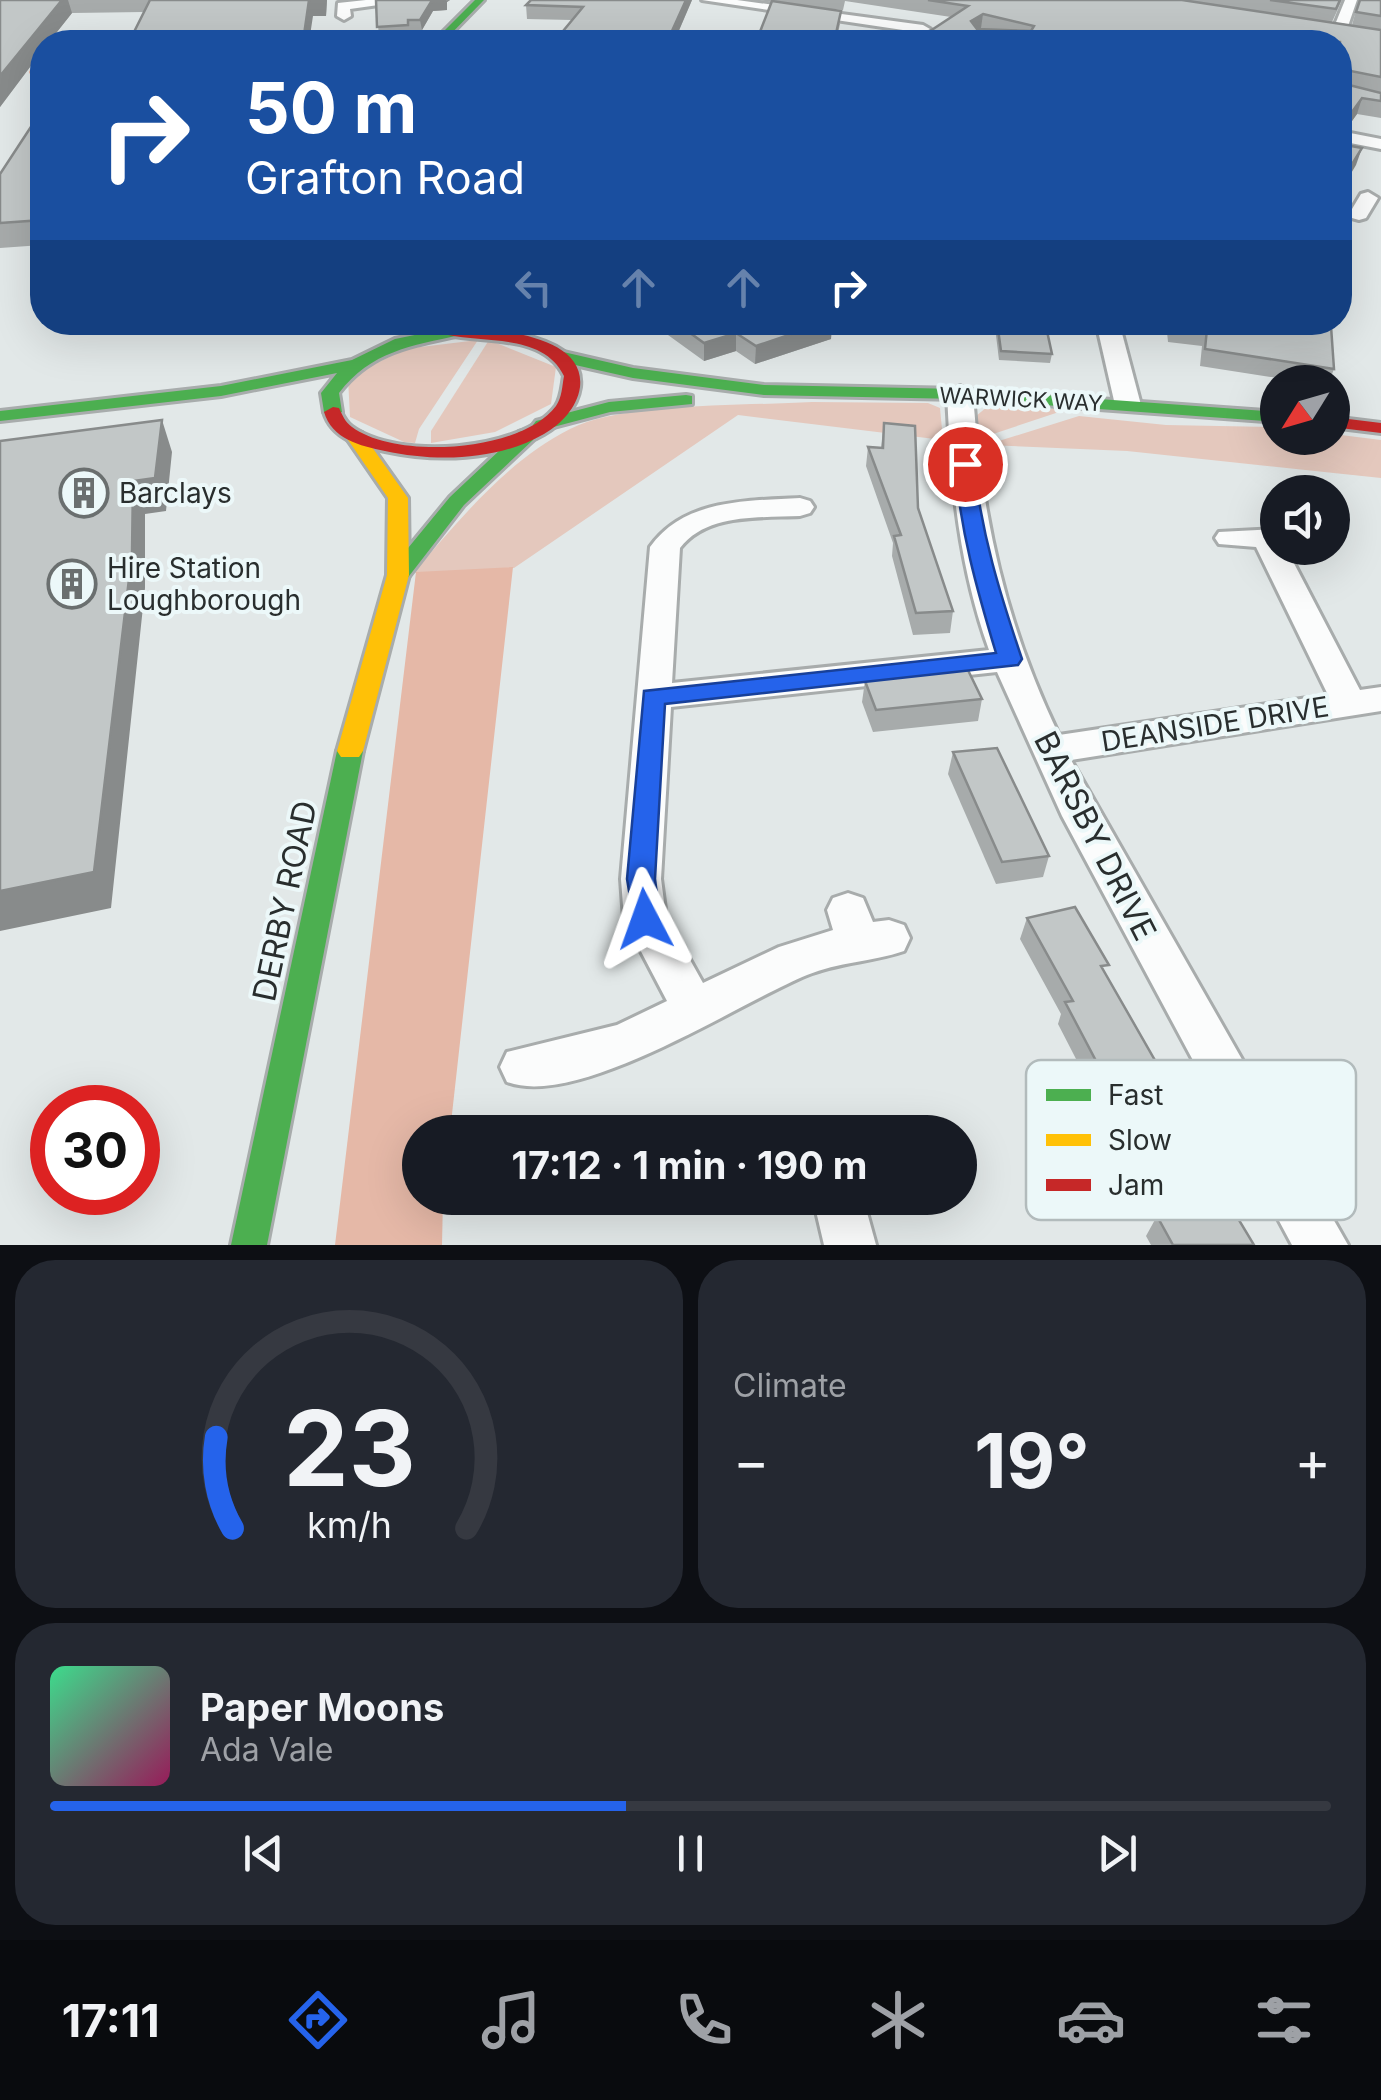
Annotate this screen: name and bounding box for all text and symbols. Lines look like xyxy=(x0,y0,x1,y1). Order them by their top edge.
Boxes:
text: 50 m xyxy=(245,65,417,150)
icon: right xyxy=(80,70,210,200)
text: Grafton Road xyxy=(245,150,525,205)
icon: left xyxy=(506,260,561,315)
icon: ahead xyxy=(611,260,666,315)
icon: ahead xyxy=(716,260,771,315)
icon: right xyxy=(821,260,876,315)
north arrow xyxy=(1260,365,1350,455)
map controls xyxy=(1260,365,1350,565)
street label: WARWICK WAY xyxy=(939,382,1103,416)
pin xyxy=(923,422,1008,507)
icon: arrive xyxy=(938,437,993,492)
building icon: Barclays xyxy=(58,467,110,519)
button: sound xyxy=(1260,475,1350,565)
place label: Barclays xyxy=(119,476,232,510)
place label: Hire Station Loughborough xyxy=(107,551,301,617)
building icon: Hire Station Loughborough xyxy=(46,558,98,610)
street label: DEANSIDE DRIVE xyxy=(1099,689,1331,759)
street label: BARSBY DRIVE xyxy=(1026,725,1165,947)
street label: DERBY ROAD xyxy=(244,797,325,1005)
position arrow xyxy=(593,867,697,971)
legend xyxy=(1026,1060,1356,1220)
text: Fast xyxy=(1108,1078,1164,1112)
speed limit sign: 30 xyxy=(30,1085,160,1215)
text: Slow xyxy=(1108,1123,1172,1157)
text: 17:12 · 1 min · 190 m xyxy=(512,1142,867,1188)
text: Jam xyxy=(1108,1168,1164,1202)
text: Climate xyxy=(733,1366,847,1405)
text: 23 xyxy=(283,1385,415,1511)
text: 19° xyxy=(974,1415,1090,1506)
text: − xyxy=(733,1428,769,1494)
text: + xyxy=(1295,1428,1331,1494)
text: km/h xyxy=(307,1503,391,1547)
text: Paper Moons xyxy=(200,1684,444,1730)
text: Ada Vale xyxy=(200,1730,333,1769)
icon: previous xyxy=(236,1826,291,1881)
icon: pause xyxy=(663,1826,718,1881)
icon: next xyxy=(1090,1826,1145,1881)
icon: directions xyxy=(283,1985,353,2055)
icon: music xyxy=(476,1985,546,2055)
icon: phone xyxy=(669,1985,739,2055)
icon: climate xyxy=(863,1985,933,2055)
icon: car xyxy=(1056,1985,1126,2055)
icon: filters xyxy=(1249,1985,1319,2055)
text: 17:11 xyxy=(62,1993,160,2048)

